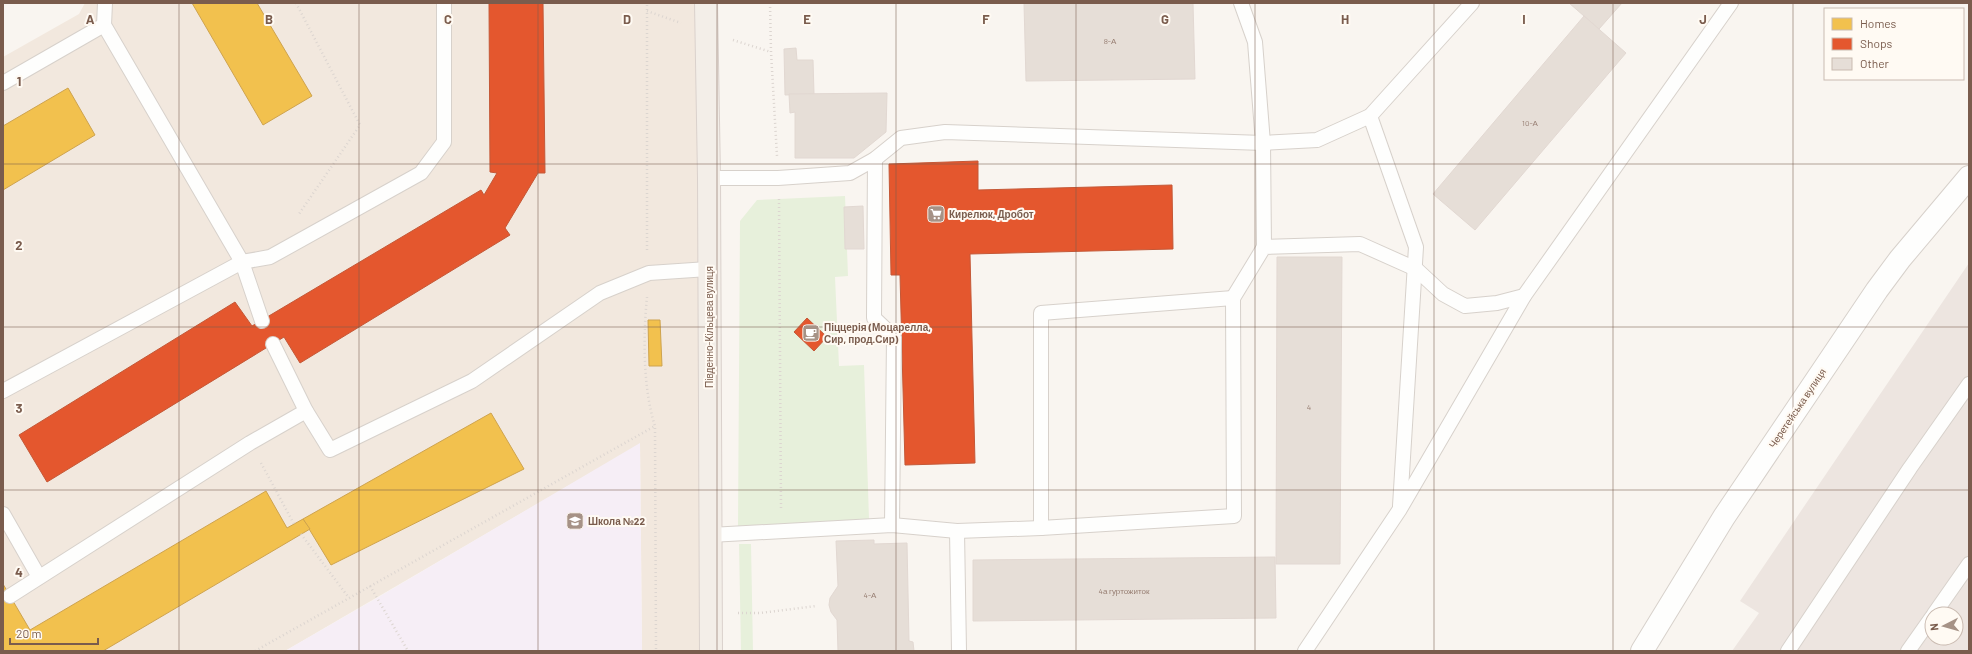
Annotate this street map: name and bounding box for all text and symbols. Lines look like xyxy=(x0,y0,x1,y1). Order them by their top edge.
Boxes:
legend xyxy=(1824,8,1964,80)
text: A xyxy=(86,11,95,27)
text: B xyxy=(265,11,273,27)
text: C xyxy=(444,11,452,27)
text: D xyxy=(623,11,631,27)
text: E xyxy=(803,11,811,27)
text: F xyxy=(982,11,990,27)
text: G xyxy=(1161,11,1169,27)
text: H xyxy=(1341,11,1349,27)
text: I xyxy=(1522,11,1526,27)
text: J xyxy=(1699,11,1707,27)
text: Homes xyxy=(1860,16,1897,30)
house number: 8-А xyxy=(1104,36,1117,46)
text: Shops xyxy=(1860,36,1893,50)
text: Other xyxy=(1860,56,1890,70)
text: 1 xyxy=(17,73,21,89)
house number: 10-А xyxy=(1522,118,1539,128)
supermarket icon: Кирелюк, Дробот xyxy=(926,204,946,224)
place label: Кирелюк, Дробот xyxy=(949,208,1034,220)
text: 2 xyxy=(15,237,23,253)
street label: Південно-Кільцева вулиця xyxy=(703,266,715,388)
place label: Піццерія (Моцарелла, Сир, прод.Сир) xyxy=(824,321,931,345)
cafe icon: Піццерія (Моцарелла, Сир, прод.Сир) xyxy=(801,323,821,343)
street label: Черетейська вулиця xyxy=(1766,366,1828,450)
text: 3 xyxy=(15,400,23,416)
house number: 4 xyxy=(1307,402,1311,412)
school or university icon: Школа №22 xyxy=(565,511,585,531)
place label: Школа №22 xyxy=(588,515,645,527)
text: 4 xyxy=(15,564,23,580)
house number: 4а гуртожиток xyxy=(1099,586,1150,596)
house number: 4-А xyxy=(864,590,877,600)
north arrow xyxy=(1924,606,1964,646)
scale bar xyxy=(10,620,98,646)
text: N xyxy=(1927,623,1940,631)
text: 20 m xyxy=(16,626,42,640)

